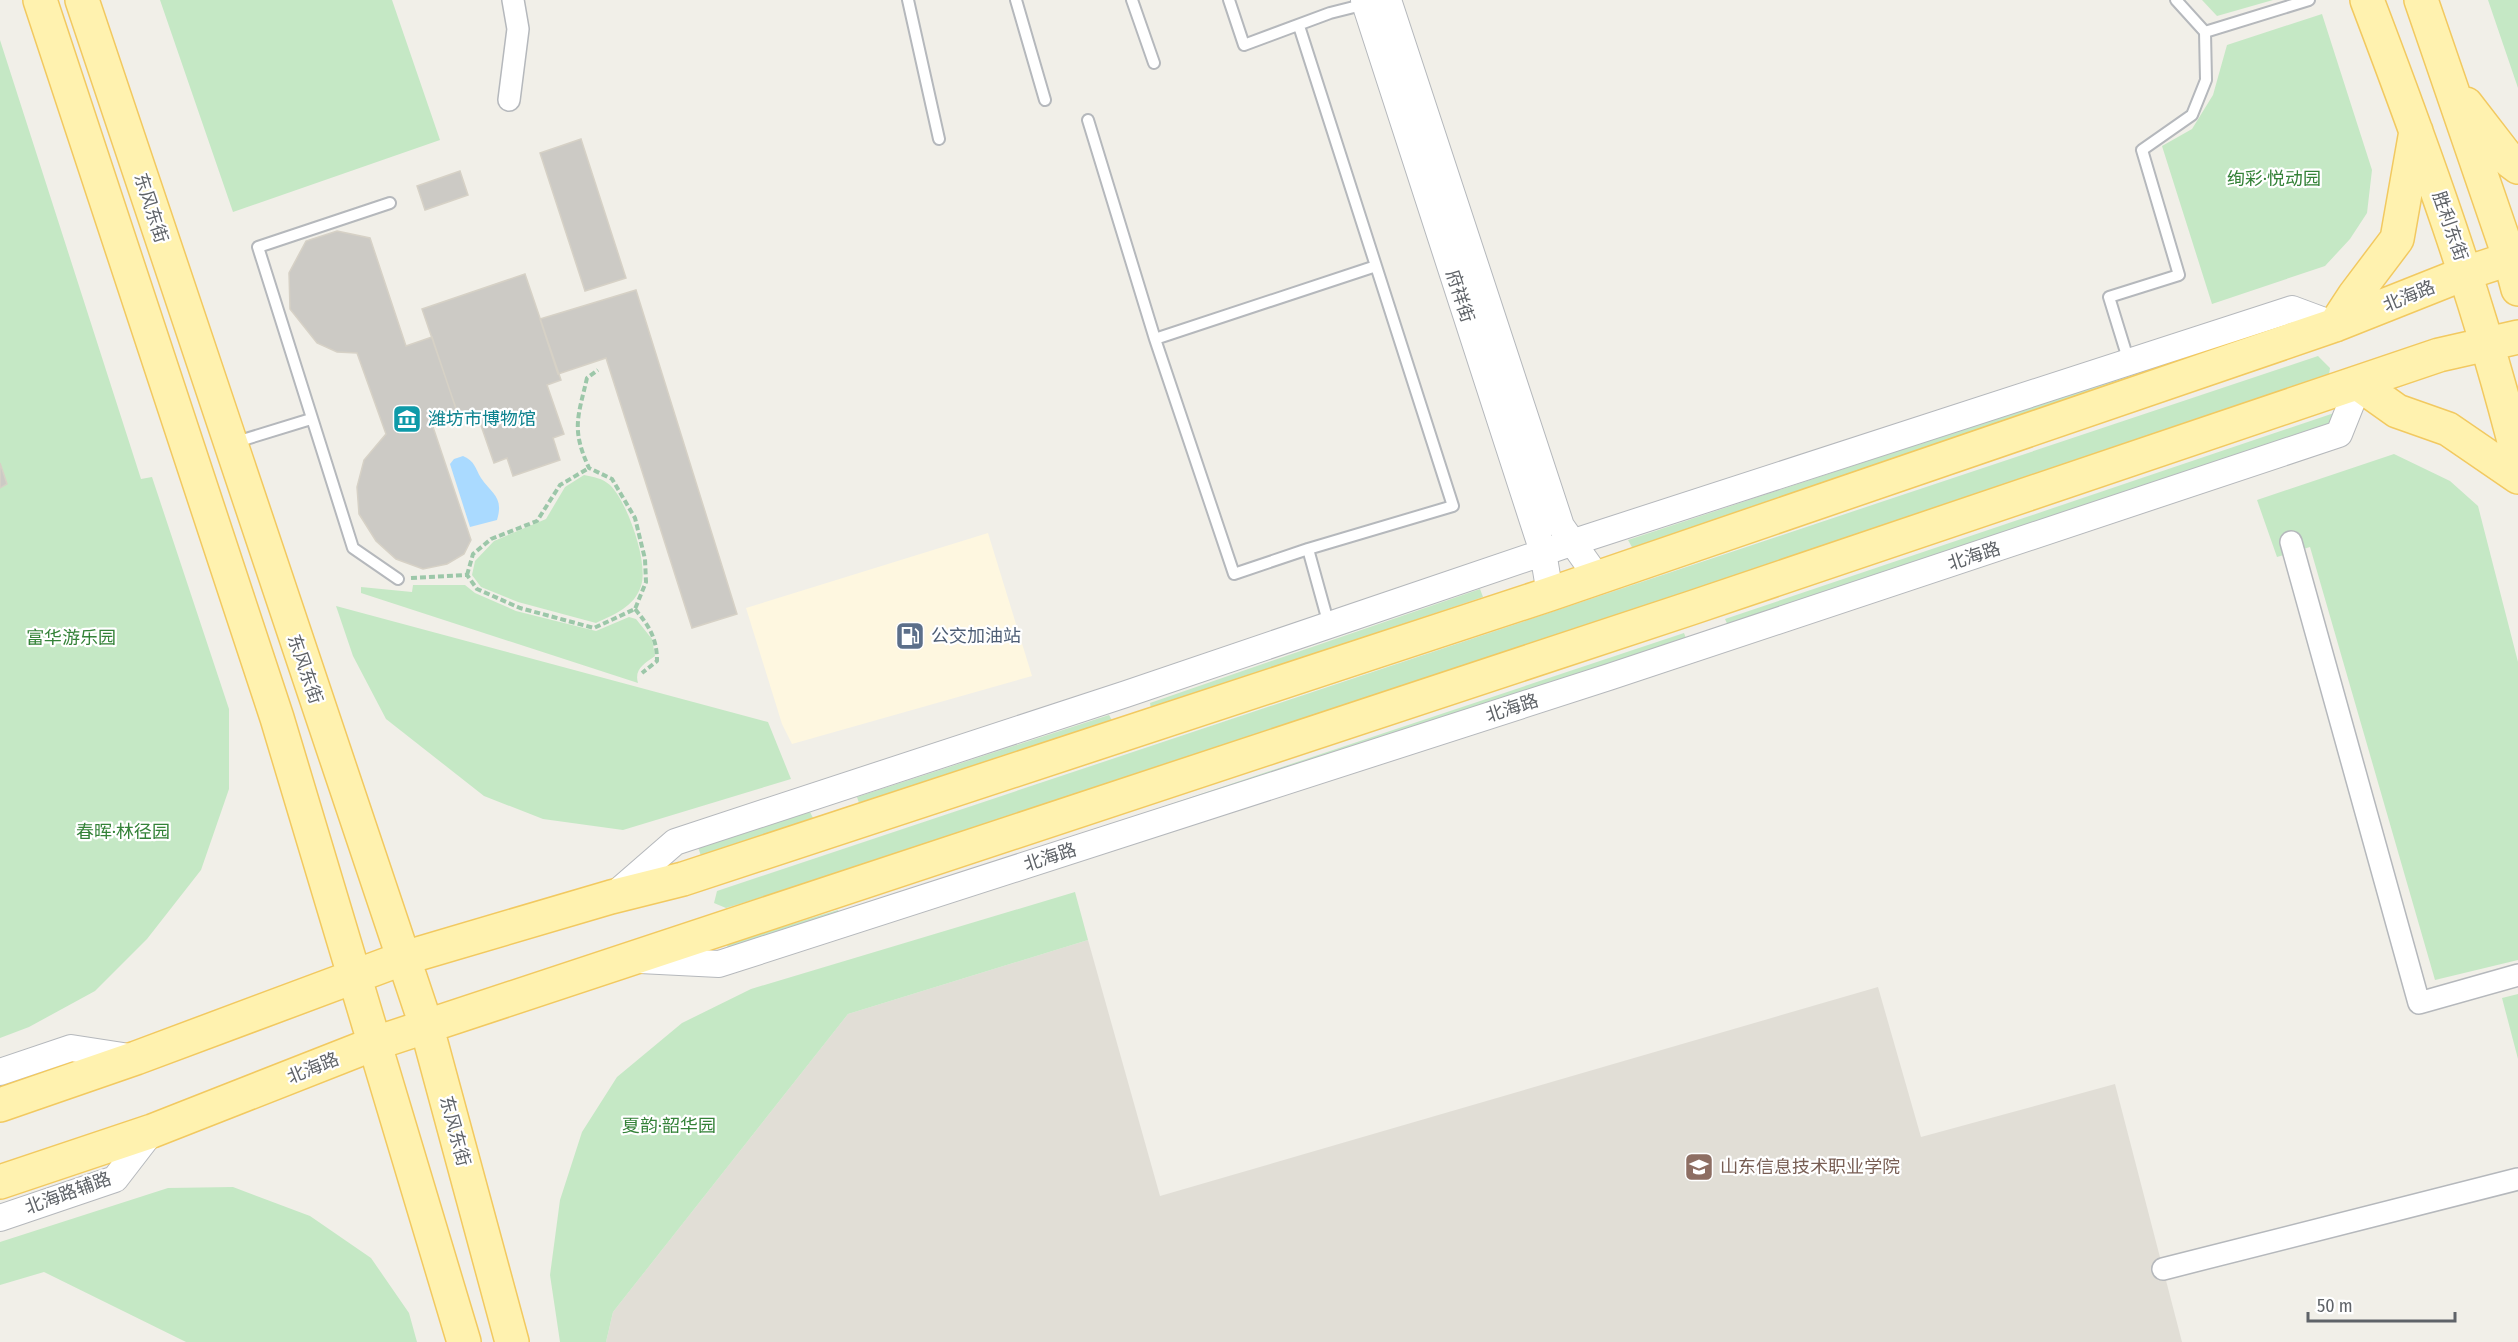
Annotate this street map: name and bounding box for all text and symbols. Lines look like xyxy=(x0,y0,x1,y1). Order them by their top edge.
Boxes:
park label: 绚彩·悦动园 xyxy=(2227,168,2321,190)
street label: 东风东街 xyxy=(129,170,173,246)
street label: 胜利东街 xyxy=(2428,188,2472,264)
street label: 府祥街 xyxy=(1441,267,1479,325)
street label: 北海路 xyxy=(2380,276,2438,316)
museum icon: 潍坊市博物馆 xyxy=(391,403,423,435)
place label: 潍坊市博物馆 xyxy=(428,408,536,430)
street label: 北海路 xyxy=(1945,537,2003,575)
fuel station icon: 公交加油站 xyxy=(894,620,926,652)
place label: 公交加油站 xyxy=(931,625,1021,647)
park label: 富华游乐园 xyxy=(26,627,116,649)
street label: 东风东街 xyxy=(283,631,327,707)
street label: 北海路 xyxy=(1483,689,1541,727)
park label: 春晖·林径园 xyxy=(76,821,170,843)
street label: 北海路 xyxy=(1021,838,1079,876)
street label: 北海路 xyxy=(284,1048,342,1088)
street label: 东风东街 xyxy=(435,1093,475,1169)
park label: 夏韵·韶华园 xyxy=(622,1115,716,1137)
school or university icon: 山东信息技术职业学院 xyxy=(1683,1151,1715,1183)
place label: 山东信息技术职业学院 xyxy=(1720,1156,1900,1178)
street label: 北海路辅路 xyxy=(22,1167,114,1219)
scale bar xyxy=(2308,1285,2455,1323)
text: 50 m xyxy=(2317,1295,2353,1317)

